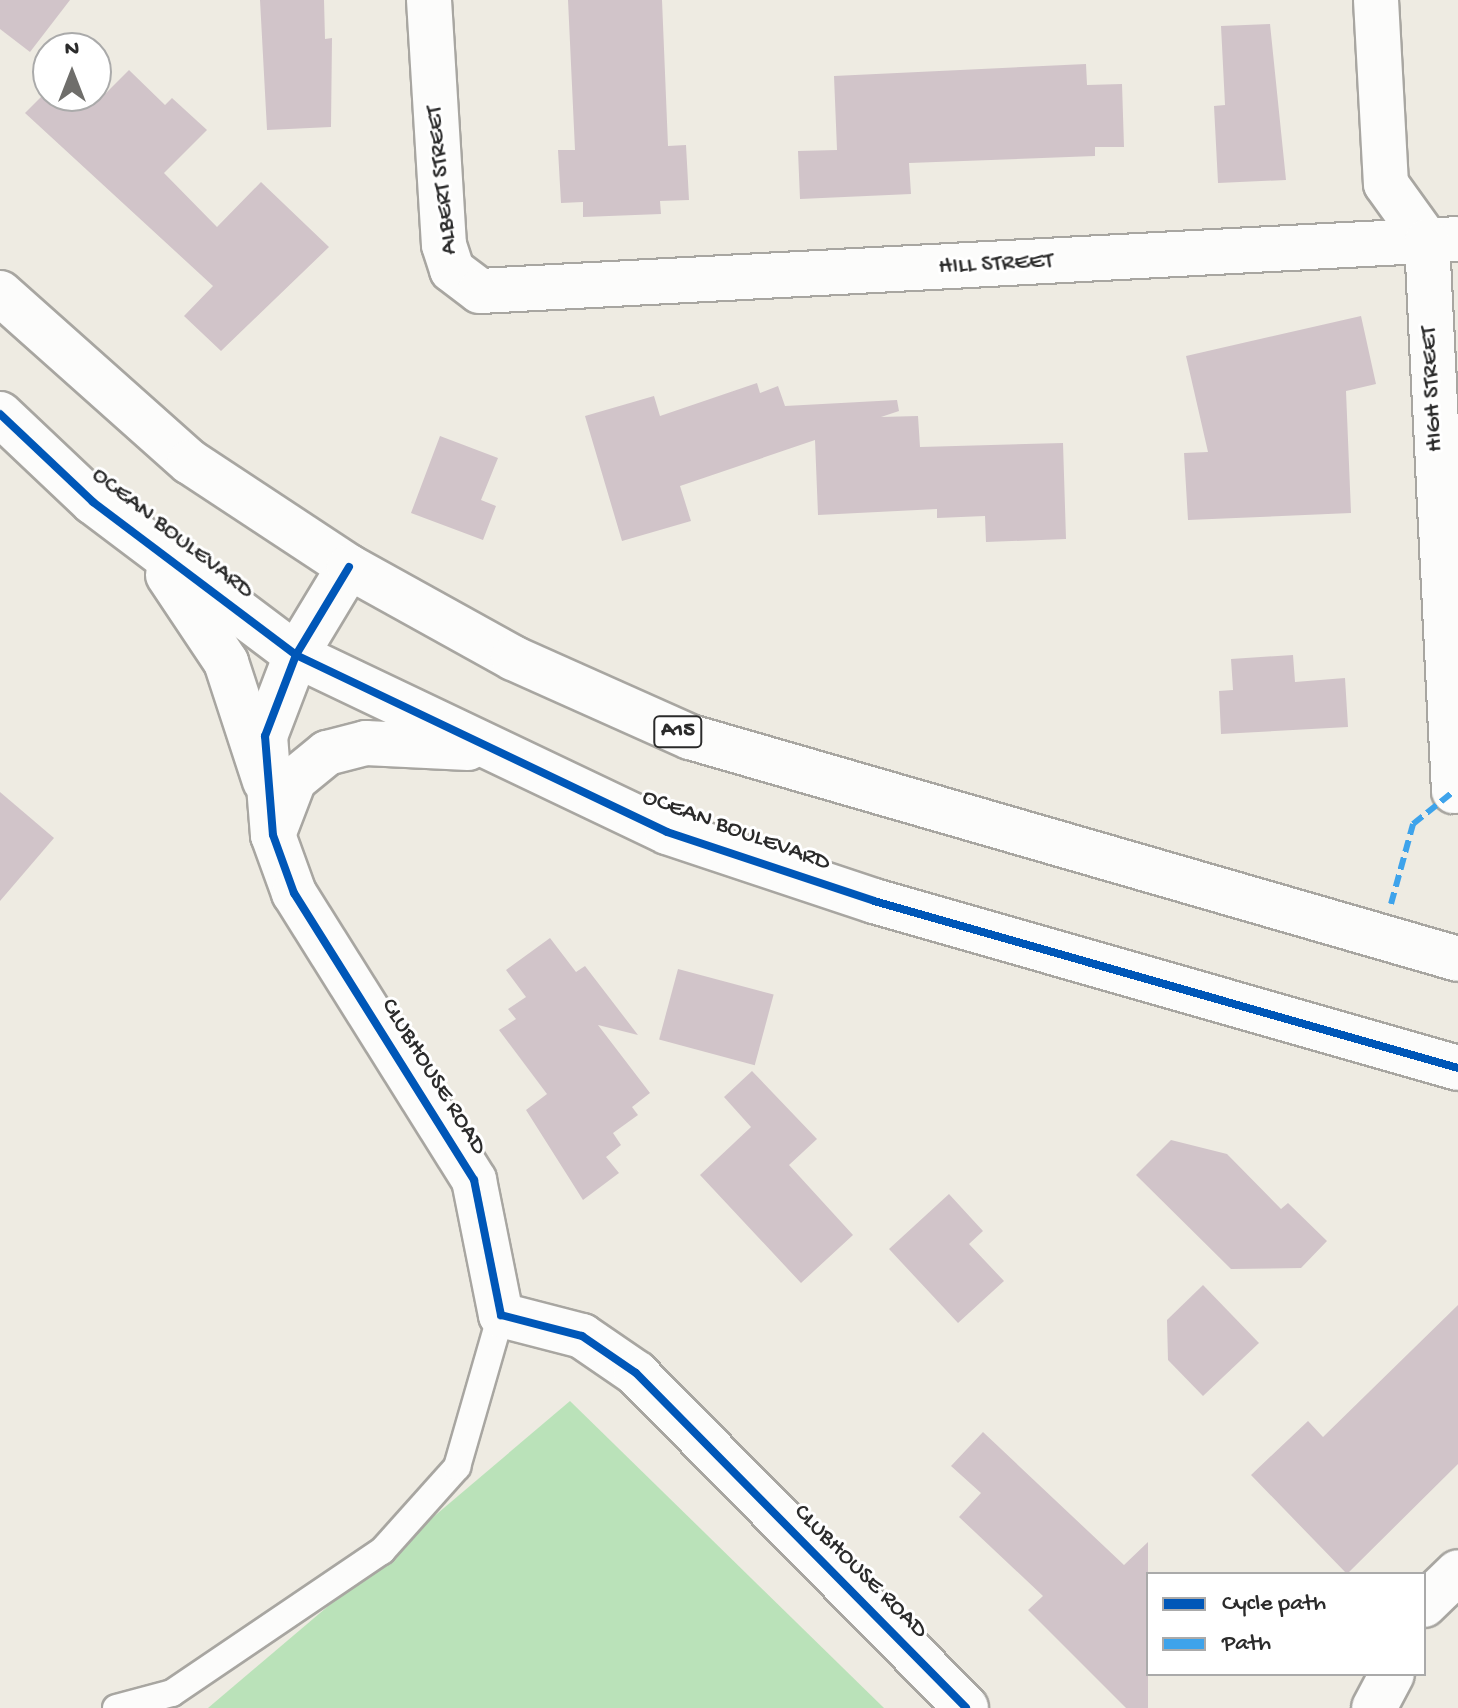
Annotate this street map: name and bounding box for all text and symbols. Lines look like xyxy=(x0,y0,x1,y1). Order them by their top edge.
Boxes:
north arrow xyxy=(32,32,112,112)
text: N xyxy=(65,37,79,63)
street label: ALBERT STREET xyxy=(421,104,465,256)
street label: HILL STREET xyxy=(938,248,1054,282)
street label: HIGH STREET xyxy=(1415,325,1451,453)
street label: OCEAN BOULEVARD xyxy=(85,462,259,606)
road number: A15 xyxy=(652,714,704,750)
street label: OCEAN BOULEVARD xyxy=(638,784,834,878)
street label: CLUBHOUSE ROAD xyxy=(373,994,493,1160)
street label: CLUBHOUSE ROAD xyxy=(787,1499,933,1645)
legend xyxy=(1146,1572,1426,1676)
text: Cycle path xyxy=(1222,1590,1326,1619)
text: Path xyxy=(1222,1630,1271,1659)

